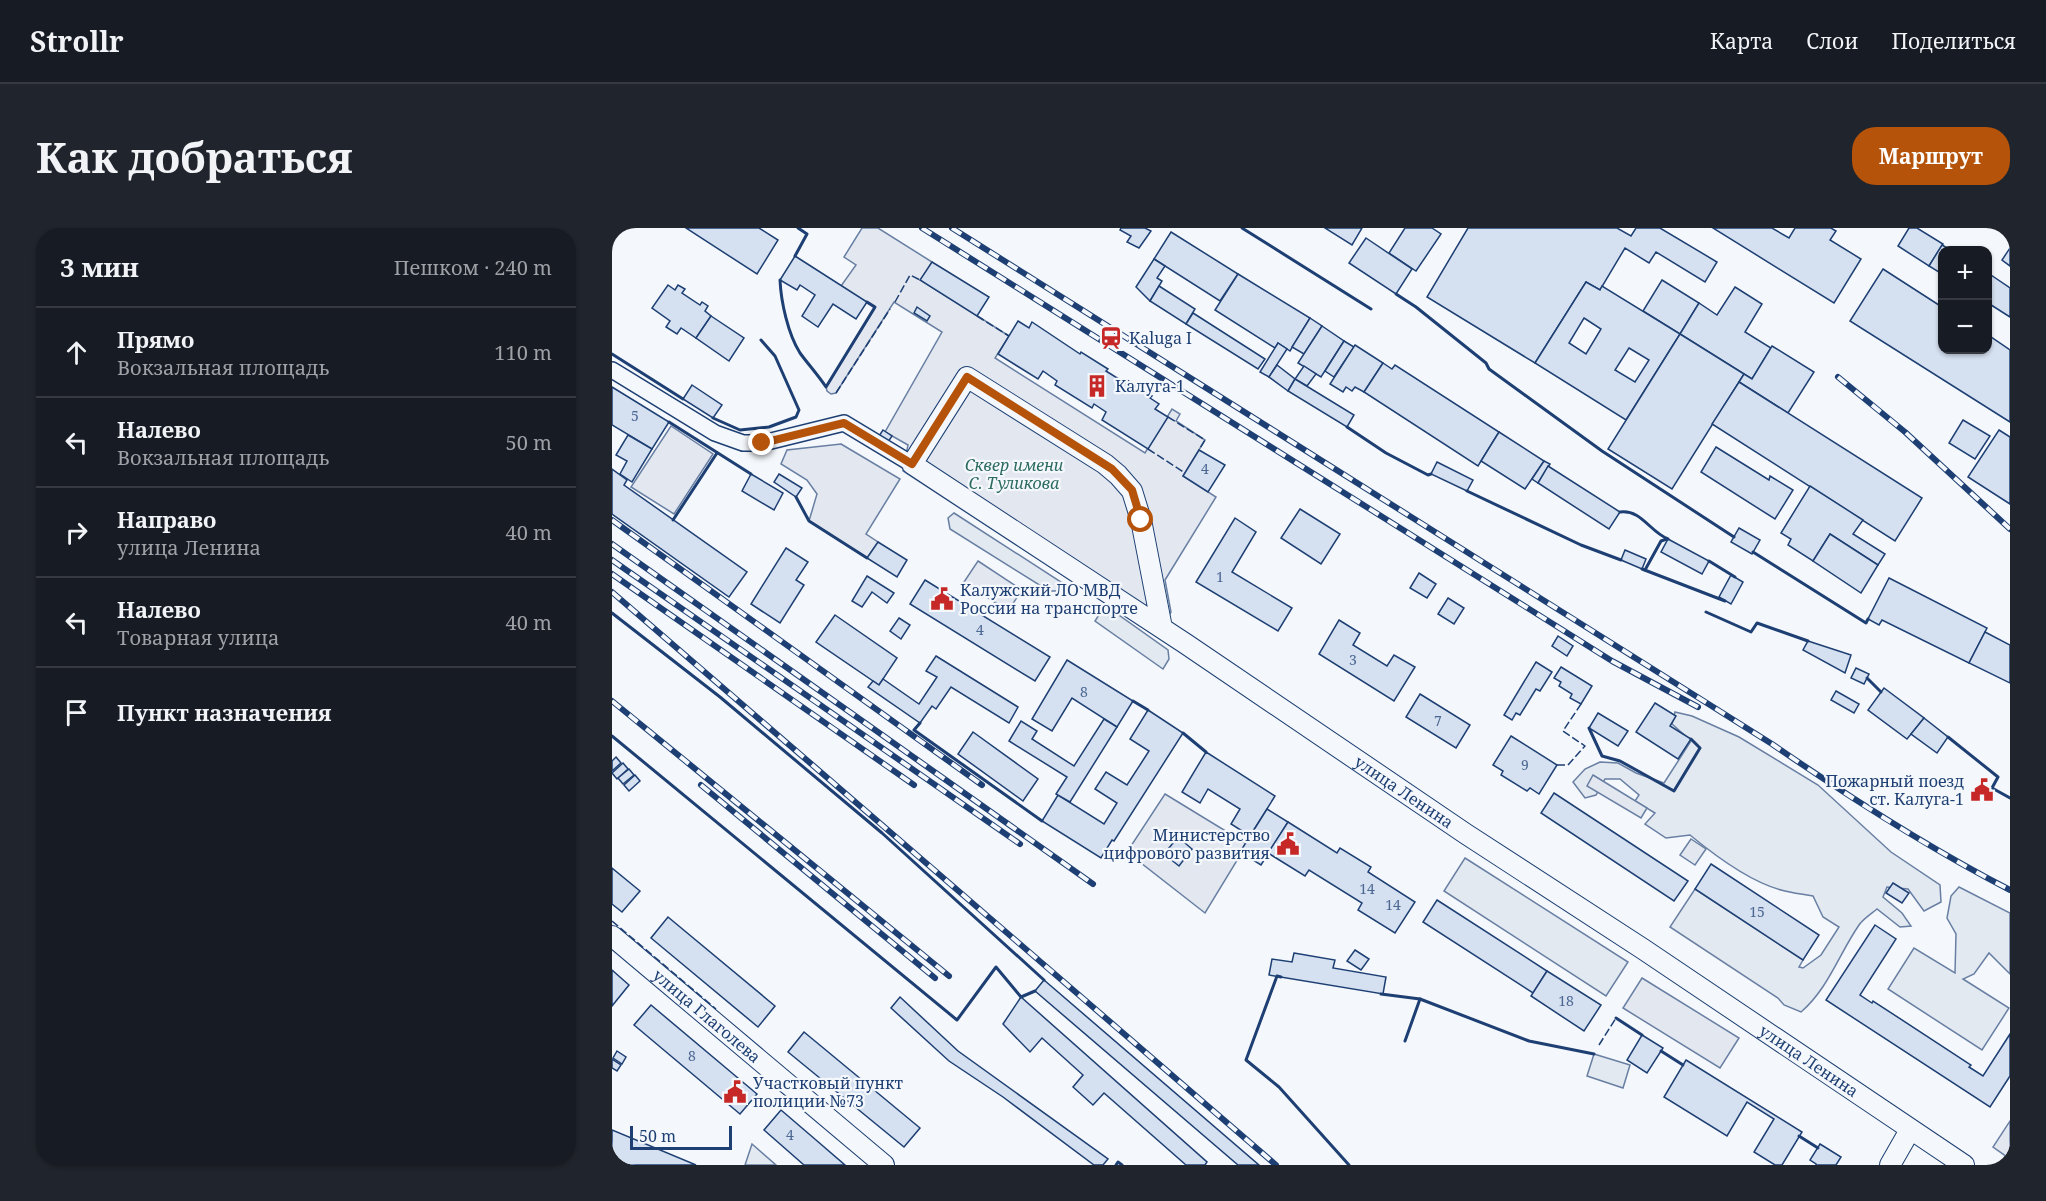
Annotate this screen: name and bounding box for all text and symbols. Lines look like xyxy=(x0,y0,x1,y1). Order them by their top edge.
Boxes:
text: Strollr xyxy=(30,22,124,60)
text: Карта xyxy=(1710,27,1773,55)
text: Слои xyxy=(1806,27,1858,55)
text: Поделиться xyxy=(1891,27,2016,55)
button: Маршрут xyxy=(1852,127,2010,185)
text: Как добраться xyxy=(36,128,353,185)
map controls xyxy=(1938,246,1992,354)
button: + xyxy=(1938,246,1992,300)
text: 3 мин xyxy=(60,249,139,285)
text: Пешком · 240 m xyxy=(394,254,552,281)
button: − xyxy=(1938,300,1992,354)
text: Прямо xyxy=(117,324,194,354)
station icon: Kaluga I xyxy=(1098,325,1124,351)
place label: Kaluga I xyxy=(1129,327,1192,349)
icon: ahead xyxy=(60,336,93,369)
text: 110 m xyxy=(494,339,552,366)
text: Вокзальная площадь xyxy=(117,354,329,381)
building icon: Калуга-1 xyxy=(1084,373,1110,399)
place label: Калуга-1 xyxy=(1115,375,1185,397)
house number: 5 xyxy=(631,406,639,425)
text: Налево xyxy=(117,414,201,444)
icon: left xyxy=(60,426,93,459)
text: 50 m xyxy=(506,429,552,456)
route end xyxy=(748,429,774,455)
text: Вокзальная площадь xyxy=(117,444,329,471)
park label: Сквер имени С. Туликова xyxy=(965,454,1064,494)
house number: 4 xyxy=(1201,459,1209,478)
text: Направо xyxy=(117,504,216,534)
route start xyxy=(1127,506,1153,532)
icon: right xyxy=(60,516,93,549)
text: 40 m xyxy=(506,519,552,546)
text: улица Ленина xyxy=(117,534,261,561)
house number: 1 xyxy=(1216,567,1224,586)
place label: Калужский ЛО МВД России на транспорте xyxy=(960,579,1138,619)
public building icon: Калужский ЛО МВД России на транспорте xyxy=(929,586,955,612)
text: Налево xyxy=(117,594,201,624)
icon: left xyxy=(60,606,93,639)
text: 40 m xyxy=(506,609,552,636)
house number: 4 xyxy=(976,620,984,639)
text: Товарная улица xyxy=(117,624,279,651)
house number: 3 xyxy=(1349,650,1357,669)
house number: 8 xyxy=(1080,682,1088,701)
icon: arrive xyxy=(60,696,93,729)
text: Пункт назначения xyxy=(117,697,331,727)
house number: 7 xyxy=(1434,711,1442,730)
street label: улица Ленина xyxy=(1350,750,1458,833)
house number: 9 xyxy=(1521,755,1529,774)
place label: Пожарный поезд ст. Калуга-1 xyxy=(1825,770,1964,810)
public building icon: Пожарный поезд ст. Калуга-1 xyxy=(1969,777,1995,803)
place label: Министерство цифрового развития xyxy=(1104,824,1270,864)
public building icon: Министерство цифрового развития xyxy=(1275,831,1301,857)
house number: 14 xyxy=(1359,879,1375,898)
house number: 14 xyxy=(1385,895,1401,914)
house number: 15 xyxy=(1749,902,1765,921)
street label: улица Глаголева xyxy=(648,964,766,1068)
house number: 18 xyxy=(1558,991,1574,1010)
street label: улица Ленина xyxy=(1755,1019,1863,1102)
house number: 8 xyxy=(688,1046,696,1065)
place label: Участковый пункт полиции №73 xyxy=(753,1072,904,1112)
public building icon: Участковый пункт полиции №73 xyxy=(722,1079,748,1105)
scale bar xyxy=(630,1123,732,1150)
text: 50 m xyxy=(639,1125,676,1147)
house number: 4 xyxy=(786,1125,794,1144)

